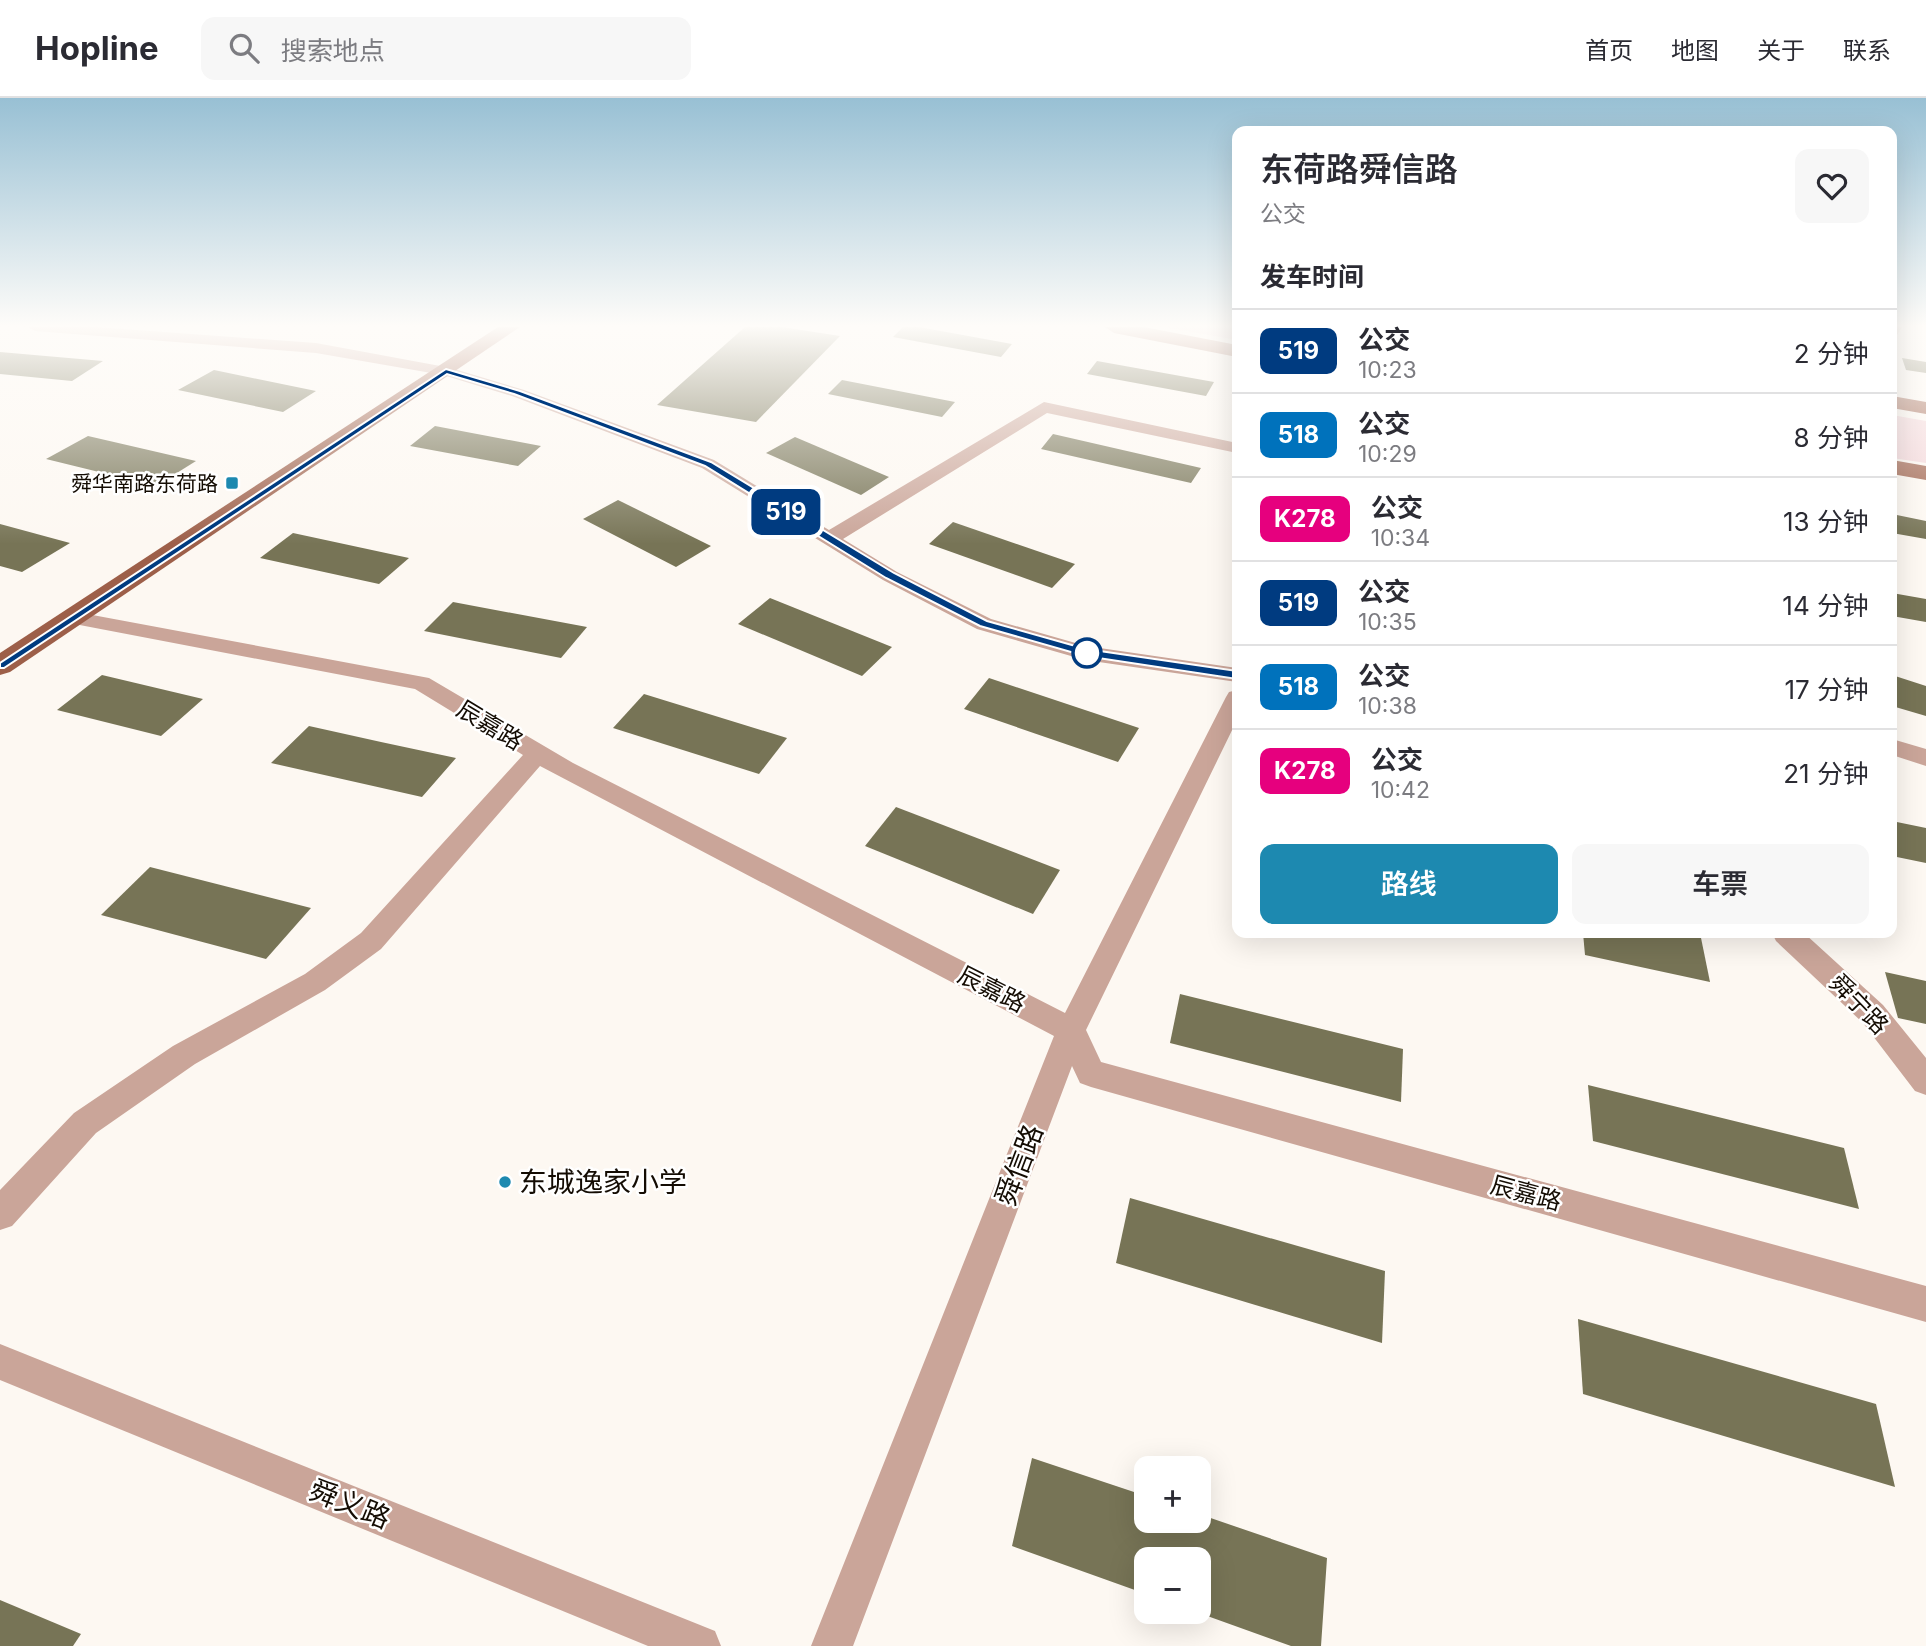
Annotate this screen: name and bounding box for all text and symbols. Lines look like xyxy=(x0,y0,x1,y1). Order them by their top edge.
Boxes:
search box xyxy=(201,17,691,80)
text: Hopline xyxy=(35,28,159,68)
icon: search xyxy=(225,29,263,67)
text: 搜索地点 xyxy=(281,35,385,66)
text: 首页 xyxy=(1585,36,1633,65)
text: 地图 xyxy=(1671,36,1719,65)
text: 关于 xyxy=(1757,36,1805,65)
text: 联系 xyxy=(1843,36,1891,65)
text: 东荷路舜信路 xyxy=(1260,149,1458,189)
button: heart xyxy=(1795,149,1869,223)
text: 公交 xyxy=(1260,200,1306,228)
text: 发车时间 xyxy=(1260,261,1364,292)
text: 公交 xyxy=(1358,324,1410,355)
text: 519 xyxy=(1278,336,1319,365)
text: 2 分钟 xyxy=(1794,338,1869,369)
text: 10:23 xyxy=(1358,356,1417,384)
text: 公交 xyxy=(1358,408,1410,439)
text: 518 xyxy=(1278,420,1319,449)
text: 8 分钟 xyxy=(1794,422,1869,453)
text: 10:29 xyxy=(1358,440,1417,468)
place label: 舜华南路东荷路 xyxy=(71,471,218,496)
marker: 舜华南路东荷路 xyxy=(224,475,240,491)
line badge: 519 xyxy=(746,489,826,535)
text: 公交 xyxy=(1371,492,1423,523)
text: 519 xyxy=(765,497,807,526)
text: K278 xyxy=(1274,504,1336,533)
text: 13 分钟 xyxy=(1783,506,1869,537)
text: 10:34 xyxy=(1371,524,1430,552)
text: 公交 xyxy=(1358,576,1410,607)
text: 519 xyxy=(1278,588,1319,617)
text: 14 分钟 xyxy=(1782,590,1869,621)
text: 10:35 xyxy=(1358,608,1417,636)
unlabelled marker xyxy=(1072,638,1102,668)
text: 公交 xyxy=(1358,660,1410,691)
text: 518 xyxy=(1278,672,1319,701)
text: 17 分钟 xyxy=(1784,674,1869,705)
text: 10:38 xyxy=(1358,692,1417,720)
street label: 辰嘉路 xyxy=(452,694,528,756)
text: 公交 xyxy=(1371,744,1423,775)
text: K278 xyxy=(1274,756,1336,785)
text: 21 分钟 xyxy=(1783,758,1869,789)
text: 10:42 xyxy=(1371,776,1430,804)
button: 路线 xyxy=(1260,844,1558,924)
button: 车票 xyxy=(1572,844,1869,924)
street label: 辰嘉路 xyxy=(953,960,1031,1018)
street label: 舜宁路 xyxy=(1824,968,1894,1040)
street label: 舜信路 xyxy=(988,1120,1050,1210)
place label: 东城逸家小学 xyxy=(519,1165,687,1199)
street label: 辰嘉路 xyxy=(1487,1170,1565,1216)
marker: 东城逸家小学 xyxy=(497,1174,513,1190)
map controls xyxy=(1134,1456,1211,1624)
button: + xyxy=(1134,1456,1211,1533)
street label: 舜义路 xyxy=(305,1473,395,1535)
button: − xyxy=(1134,1547,1211,1624)

